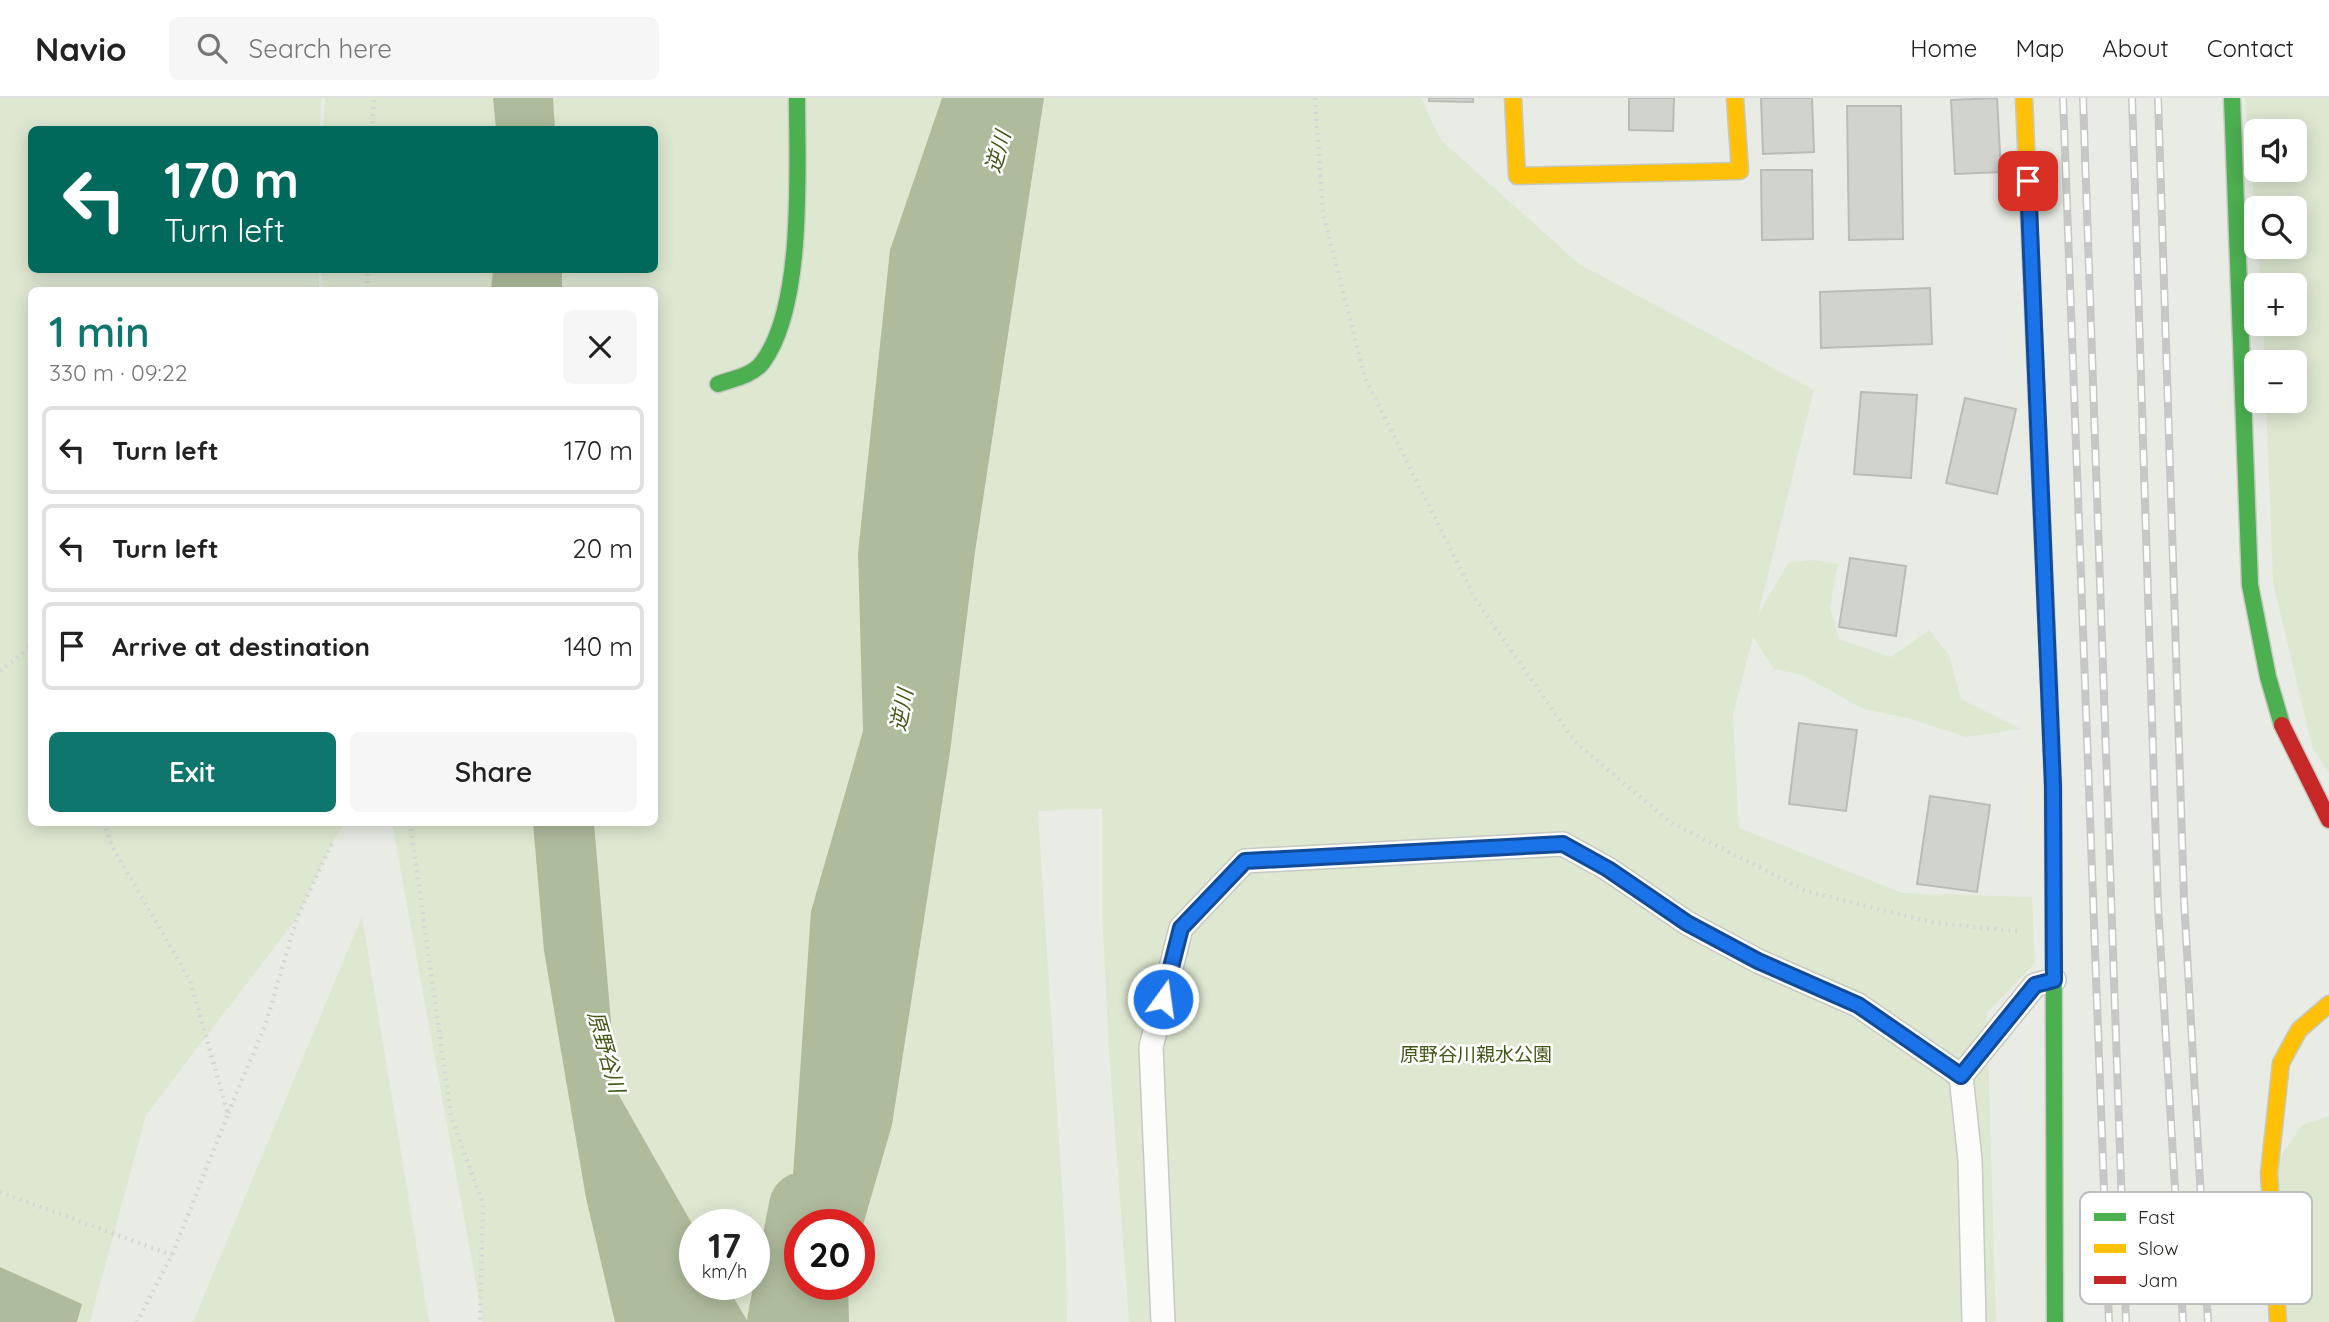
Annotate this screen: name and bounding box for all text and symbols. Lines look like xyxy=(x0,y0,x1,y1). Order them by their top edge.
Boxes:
search box xyxy=(169,17,659,80)
text: Navio xyxy=(35,28,127,69)
icon: search xyxy=(193,29,231,67)
text: Search here xyxy=(249,32,392,65)
text: Home xyxy=(1910,33,1977,63)
text: Map xyxy=(2015,33,2064,63)
text: About xyxy=(2102,33,2169,63)
text: Contact xyxy=(2207,33,2294,63)
map controls xyxy=(2244,119,2307,413)
button: sound xyxy=(2244,119,2307,182)
water label: 逆川 xyxy=(979,126,1016,175)
text: 170 m xyxy=(164,149,299,210)
pin xyxy=(1998,151,2058,211)
icon: left xyxy=(49,154,140,245)
icon: arrive xyxy=(2009,162,2047,200)
button: search xyxy=(2244,196,2307,259)
text: Turn left xyxy=(164,210,285,250)
button: + xyxy=(2244,273,2307,336)
text: 1 min xyxy=(49,305,150,358)
button: close xyxy=(563,310,637,384)
button: − xyxy=(2244,350,2307,413)
text: 330 m · 09:22 xyxy=(49,358,187,387)
icon: left xyxy=(53,431,91,469)
text: Turn left xyxy=(112,434,219,467)
text: 170 m xyxy=(564,434,633,467)
icon: left xyxy=(53,529,91,567)
text: Turn left xyxy=(112,532,219,565)
text: 20 m xyxy=(572,532,633,565)
icon: arrive xyxy=(53,627,91,665)
text: Arrive at destination xyxy=(112,630,370,663)
text: 140 m xyxy=(564,630,633,663)
water label: 逆川 xyxy=(884,685,918,733)
button: Exit xyxy=(49,732,336,812)
button: Share xyxy=(350,732,637,812)
position arrow xyxy=(1126,962,1200,1036)
water label: 原野谷川 xyxy=(583,1008,632,1098)
park label: 原野谷川親水公園 xyxy=(1400,1042,1552,1066)
legend xyxy=(2080,1192,2312,1304)
text: Fast xyxy=(2138,1205,2175,1229)
speed limit sign: 20 xyxy=(784,1209,875,1300)
text: 17 xyxy=(708,1223,741,1267)
text: Slow xyxy=(2138,1236,2179,1260)
text: km/h xyxy=(702,1260,747,1283)
text: Jam xyxy=(2138,1268,2178,1292)

